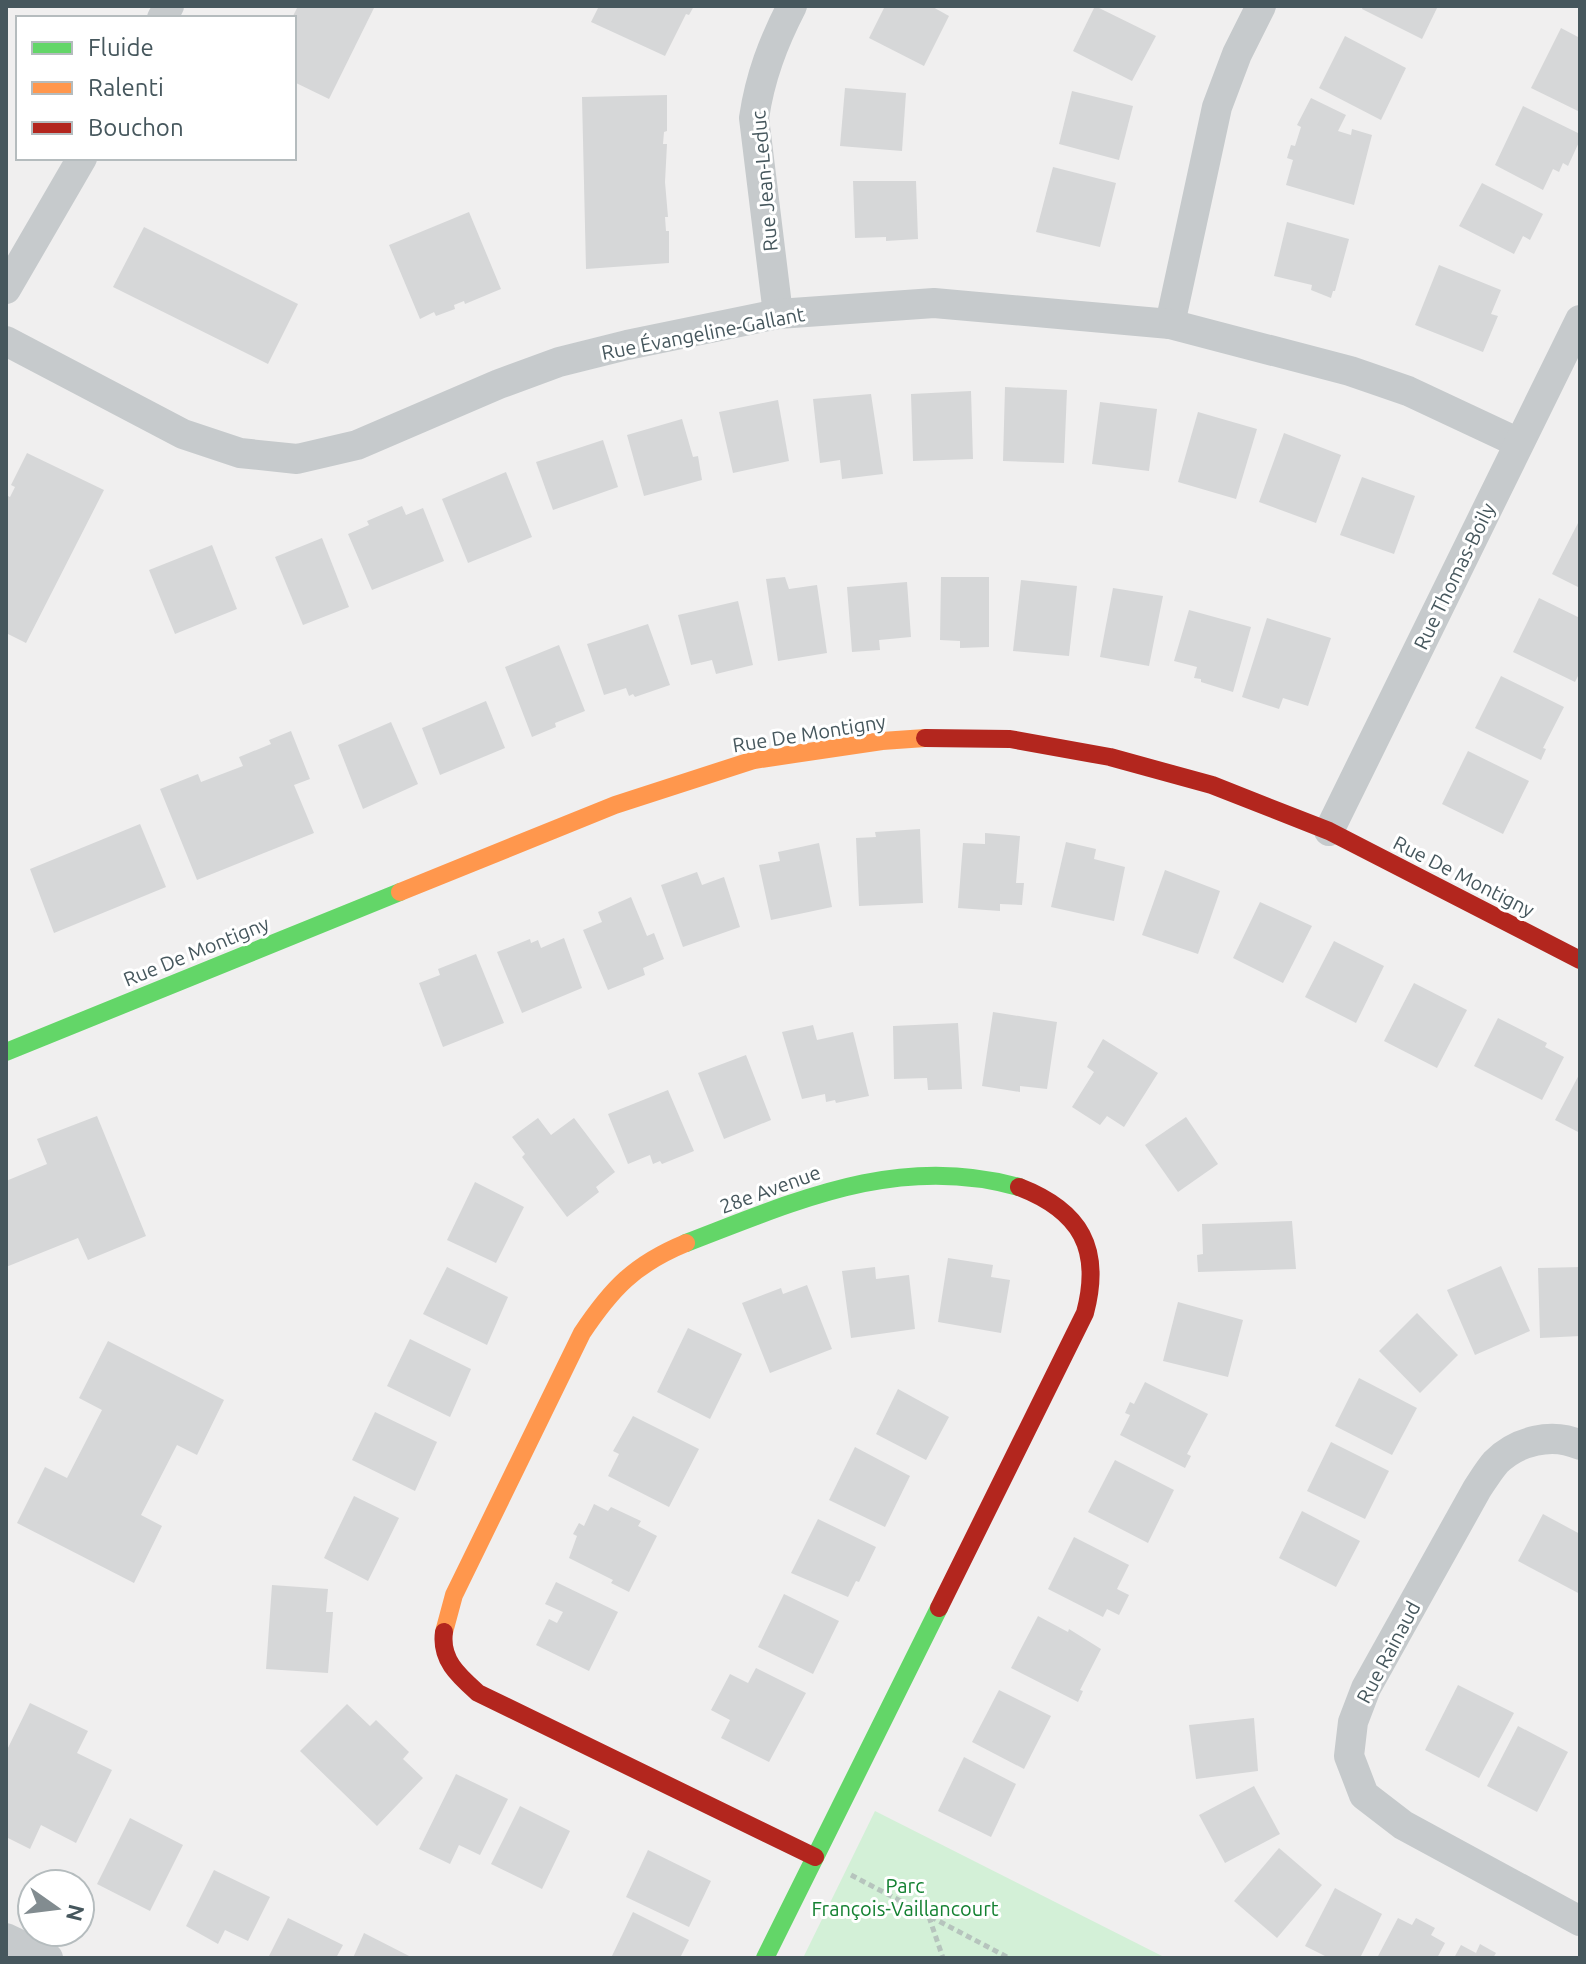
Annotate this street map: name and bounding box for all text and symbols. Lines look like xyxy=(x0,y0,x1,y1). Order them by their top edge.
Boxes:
legend xyxy=(16,16,296,160)
text: Fluide xyxy=(88,34,154,61)
text: Ralenti xyxy=(88,74,164,101)
street label: Rue Jean-Leduc xyxy=(746,110,782,252)
text: Bouchon xyxy=(88,114,184,141)
street label: Rue Évangeline-Gallant xyxy=(599,302,807,364)
street label: Rue Thomas-Boily xyxy=(1409,499,1500,653)
street label: Rue De Montigny xyxy=(731,709,888,756)
street label: Rue De Montigny xyxy=(1390,831,1539,922)
street label: Rue De Montigny xyxy=(120,911,272,991)
street label: 28e Avenue xyxy=(716,1160,824,1218)
street label: Rue Rainaud xyxy=(1352,1597,1424,1707)
north arrow xyxy=(16,1868,96,1948)
park label: Parc François-Vaillancourt xyxy=(811,1874,999,1920)
text: N xyxy=(62,1902,90,1924)

